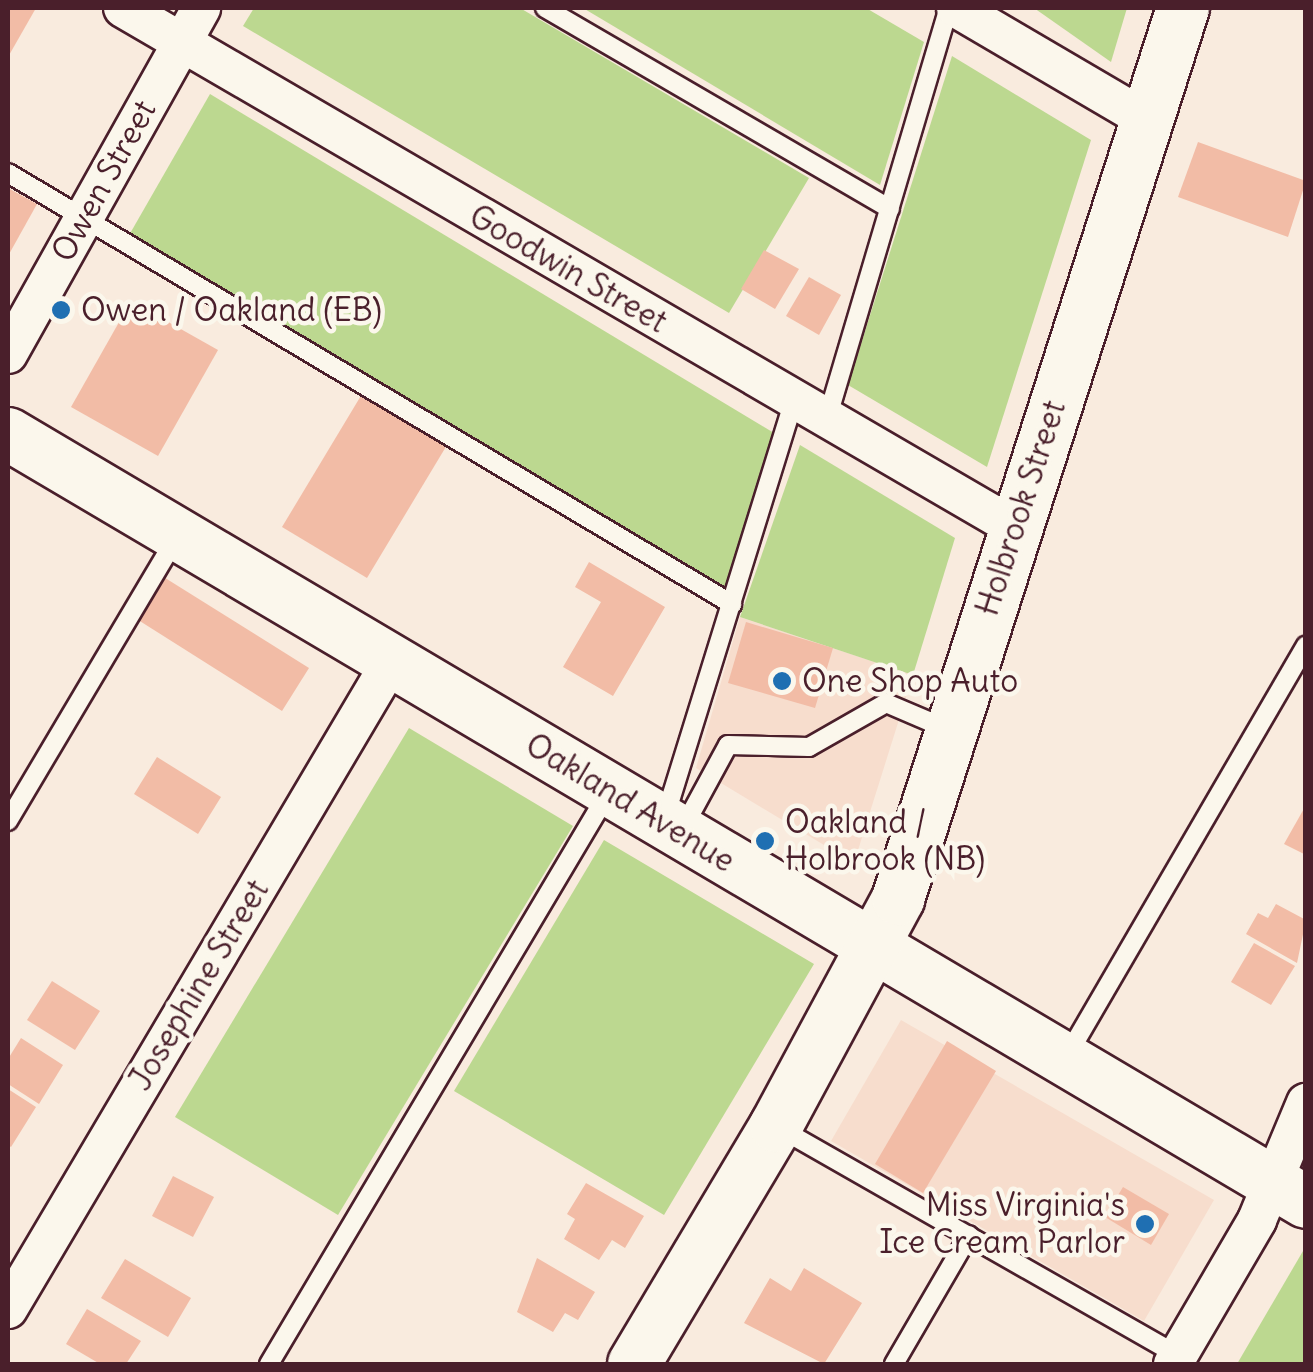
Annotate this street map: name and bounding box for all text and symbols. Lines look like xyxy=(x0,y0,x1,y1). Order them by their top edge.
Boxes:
street label: Owen Street xyxy=(44,94,164,268)
street label: Goodwin Street xyxy=(462,197,674,341)
place label: Owen / Oakland (EB) xyxy=(81,291,382,329)
marker: Owen / Oakland (EB) xyxy=(50,299,72,321)
street label: Holbrook Street xyxy=(968,396,1074,620)
place label: One Shop Auto xyxy=(802,662,1018,700)
marker: One Shop Auto xyxy=(771,670,793,692)
street label: Oakland Avenue xyxy=(519,726,741,880)
place label: Oakland / Holbrook (NB) xyxy=(785,804,985,879)
marker: Oakland / Holbrook (NB) xyxy=(754,830,776,852)
street label: Josephine Street xyxy=(121,873,277,1097)
place label: Miss Virginia's Ice Cream Parlor xyxy=(879,1187,1125,1262)
marker: Miss Virginia's Ice Cream Parlor xyxy=(1134,1213,1156,1235)

